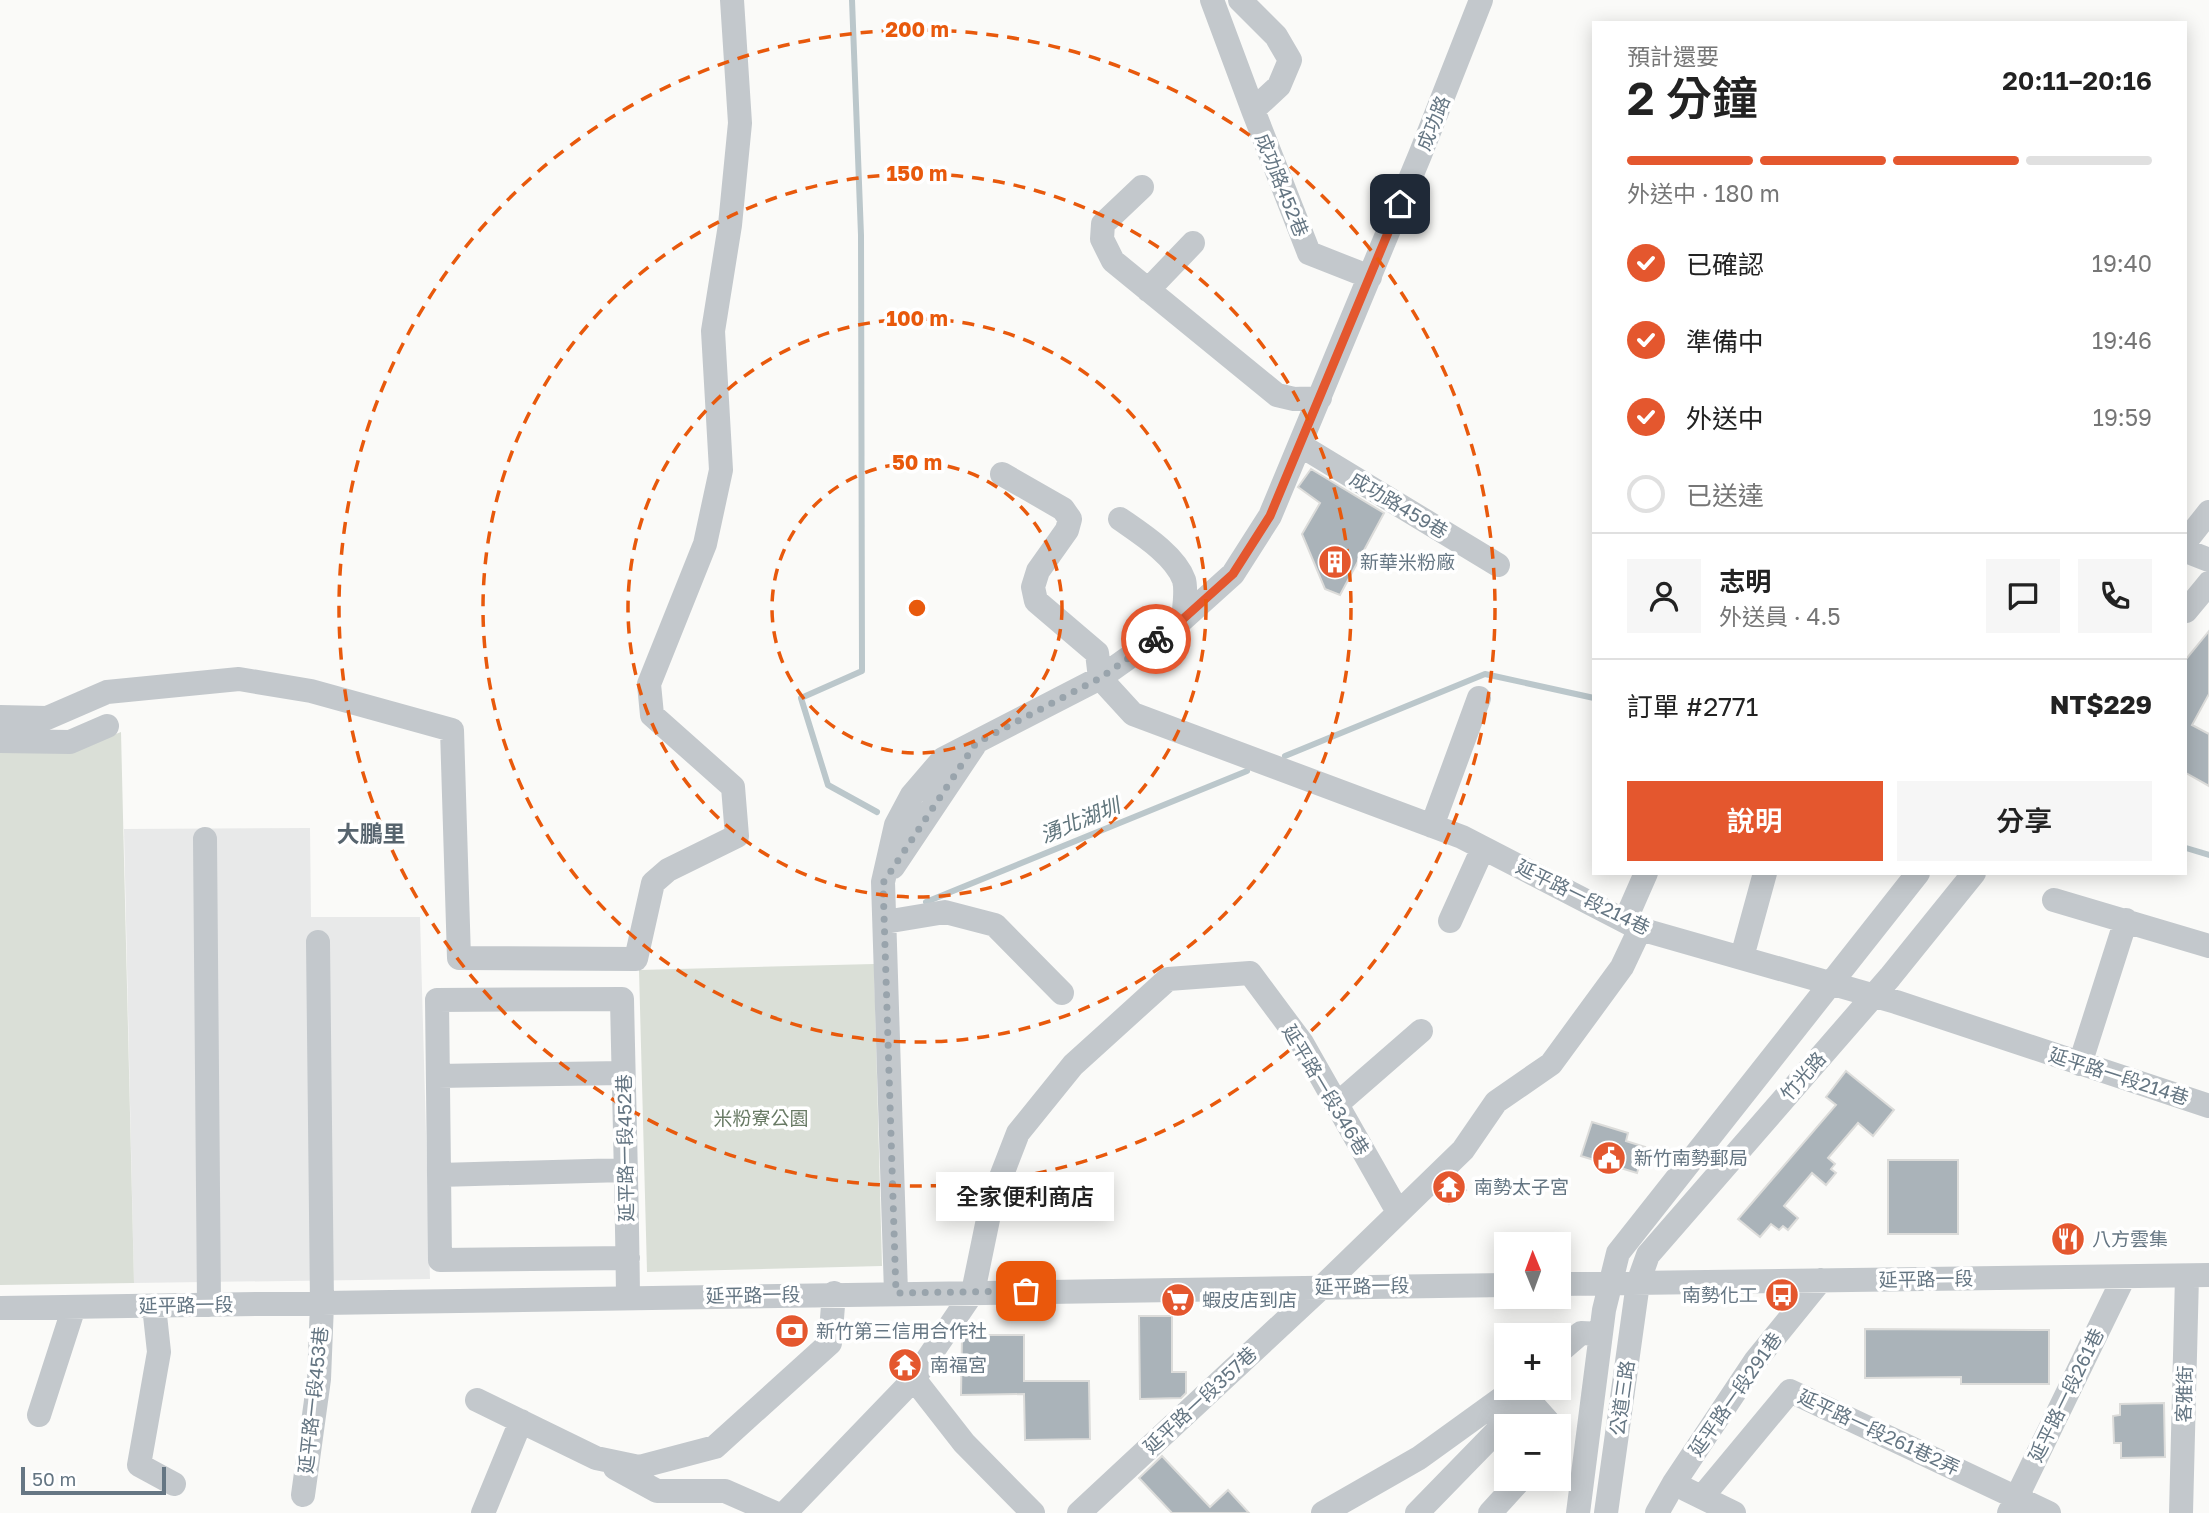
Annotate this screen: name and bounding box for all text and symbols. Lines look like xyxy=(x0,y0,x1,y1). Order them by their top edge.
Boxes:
text: 200 m xyxy=(885,16,949,42)
text: 預計還要 xyxy=(1627,42,1719,70)
text: 20:11–20:16 xyxy=(2002,65,2152,96)
text: 2 分鐘 xyxy=(1627,70,1758,125)
street label: 成功路 xyxy=(1411,92,1454,154)
street label: 成功路452巷 xyxy=(1251,130,1314,240)
text: 150 m xyxy=(887,160,947,186)
pin xyxy=(1370,174,1430,234)
text: 外送中 · 180 m xyxy=(1627,179,1780,207)
icon: home xyxy=(1381,185,1419,223)
icon: check xyxy=(1627,244,1665,282)
text: 已確認 xyxy=(1686,249,1764,280)
text: 19:40 xyxy=(2092,249,2152,277)
text: 100 m xyxy=(886,305,948,331)
icon: check xyxy=(1627,321,1665,359)
text: 準備中 xyxy=(1686,326,1764,357)
text: 19:46 xyxy=(2092,326,2152,354)
icon: check xyxy=(1627,398,1665,436)
text: 外送中 xyxy=(1686,403,1764,434)
text: 19:59 xyxy=(2093,403,2152,431)
text: 50 m xyxy=(892,449,942,475)
street label: 成功路459巷 xyxy=(1346,466,1452,543)
text: 已送達 xyxy=(1686,480,1764,511)
building icon: 新華米粉廠 xyxy=(1316,543,1354,581)
place label: 新華米粉廠 xyxy=(1360,550,1455,573)
button: person xyxy=(1627,559,1701,633)
button: chat xyxy=(1986,559,2060,633)
button: phone xyxy=(2078,559,2152,633)
text: 志明 xyxy=(1719,566,1771,597)
centre of rings xyxy=(905,596,929,620)
text: 外送員 · 4.5 xyxy=(1719,602,1841,630)
courier xyxy=(1121,604,1191,674)
icon: bike xyxy=(1137,620,1175,658)
text: NT$229 xyxy=(2050,689,2152,720)
text: 訂單 #2771 xyxy=(1627,691,1758,722)
button: 說明 xyxy=(1627,781,1883,861)
button: 分享 xyxy=(1897,781,2152,861)
water label: 湧北湖圳 xyxy=(1036,791,1126,848)
district label: 大鵬里 xyxy=(337,819,406,847)
street label: 延平路一段214巷 xyxy=(1513,854,1654,939)
street label: 延平路一段346巷 xyxy=(1278,1020,1374,1159)
street label: 延平路一段214巷 xyxy=(2046,1042,2192,1109)
street label: 竹光路 xyxy=(1775,1047,1830,1105)
street label: 延平路一段452巷 xyxy=(612,1074,637,1222)
park label: 米粉寮公園 xyxy=(713,1106,809,1129)
public building icon: 新竹南勢郵局 xyxy=(1590,1139,1628,1177)
place label: 新竹南勢郵局 xyxy=(1634,1146,1748,1169)
temple icon: 南勢太子宮 xyxy=(1430,1168,1468,1206)
callout: 全家便利商店 xyxy=(937,1172,1115,1221)
place label: 南勢太子宮 xyxy=(1474,1175,1569,1198)
text: 全家便利商店 xyxy=(956,1182,1094,1210)
restaurant icon: 八方雲集 xyxy=(2049,1220,2087,1258)
place label: 八方雲集 xyxy=(2092,1227,2168,1250)
north arrow xyxy=(1494,1232,1572,1309)
map controls xyxy=(1494,1232,1571,1491)
pin xyxy=(996,1261,1056,1321)
street label: 延平路一段 xyxy=(1878,1266,1974,1291)
icon: bag xyxy=(1007,1272,1045,1310)
street label: 延平路一段 xyxy=(1314,1273,1410,1298)
bus stop icon: 南勢化工 xyxy=(1763,1276,1801,1314)
supermarket icon: 蝦皮店到店 xyxy=(1159,1281,1197,1319)
street label: 延平路一段 xyxy=(705,1282,801,1307)
place label: 南勢化工 xyxy=(1682,1283,1758,1306)
place label: 蝦皮店到店 xyxy=(1202,1288,1297,1311)
street label: 延平路一段 xyxy=(138,1292,234,1317)
bank icon: 新竹第三信用合作社 xyxy=(773,1312,811,1350)
place label: 新竹第三信用合作社 xyxy=(816,1319,987,1342)
button: + xyxy=(1494,1323,1571,1400)
street label: 延平路一段261巷 xyxy=(2023,1324,2108,1465)
street label: 延平路一段453巷 xyxy=(293,1325,332,1475)
street label: 延平路一段291巷 xyxy=(1683,1327,1786,1460)
street label: 延平路一段357巷 xyxy=(1138,1341,1261,1458)
temple icon: 南福宮 xyxy=(886,1346,924,1384)
place label: 南福宮 xyxy=(930,1353,987,1376)
street label: 公道三路 xyxy=(1605,1359,1638,1437)
street label: 客雅街 xyxy=(2171,1365,2196,1423)
street label: 延平路一段261巷2弄 xyxy=(1795,1384,1964,1479)
button: − xyxy=(1494,1414,1571,1491)
scale bar xyxy=(21,1464,166,1496)
text: 50 m xyxy=(32,1467,76,1490)

